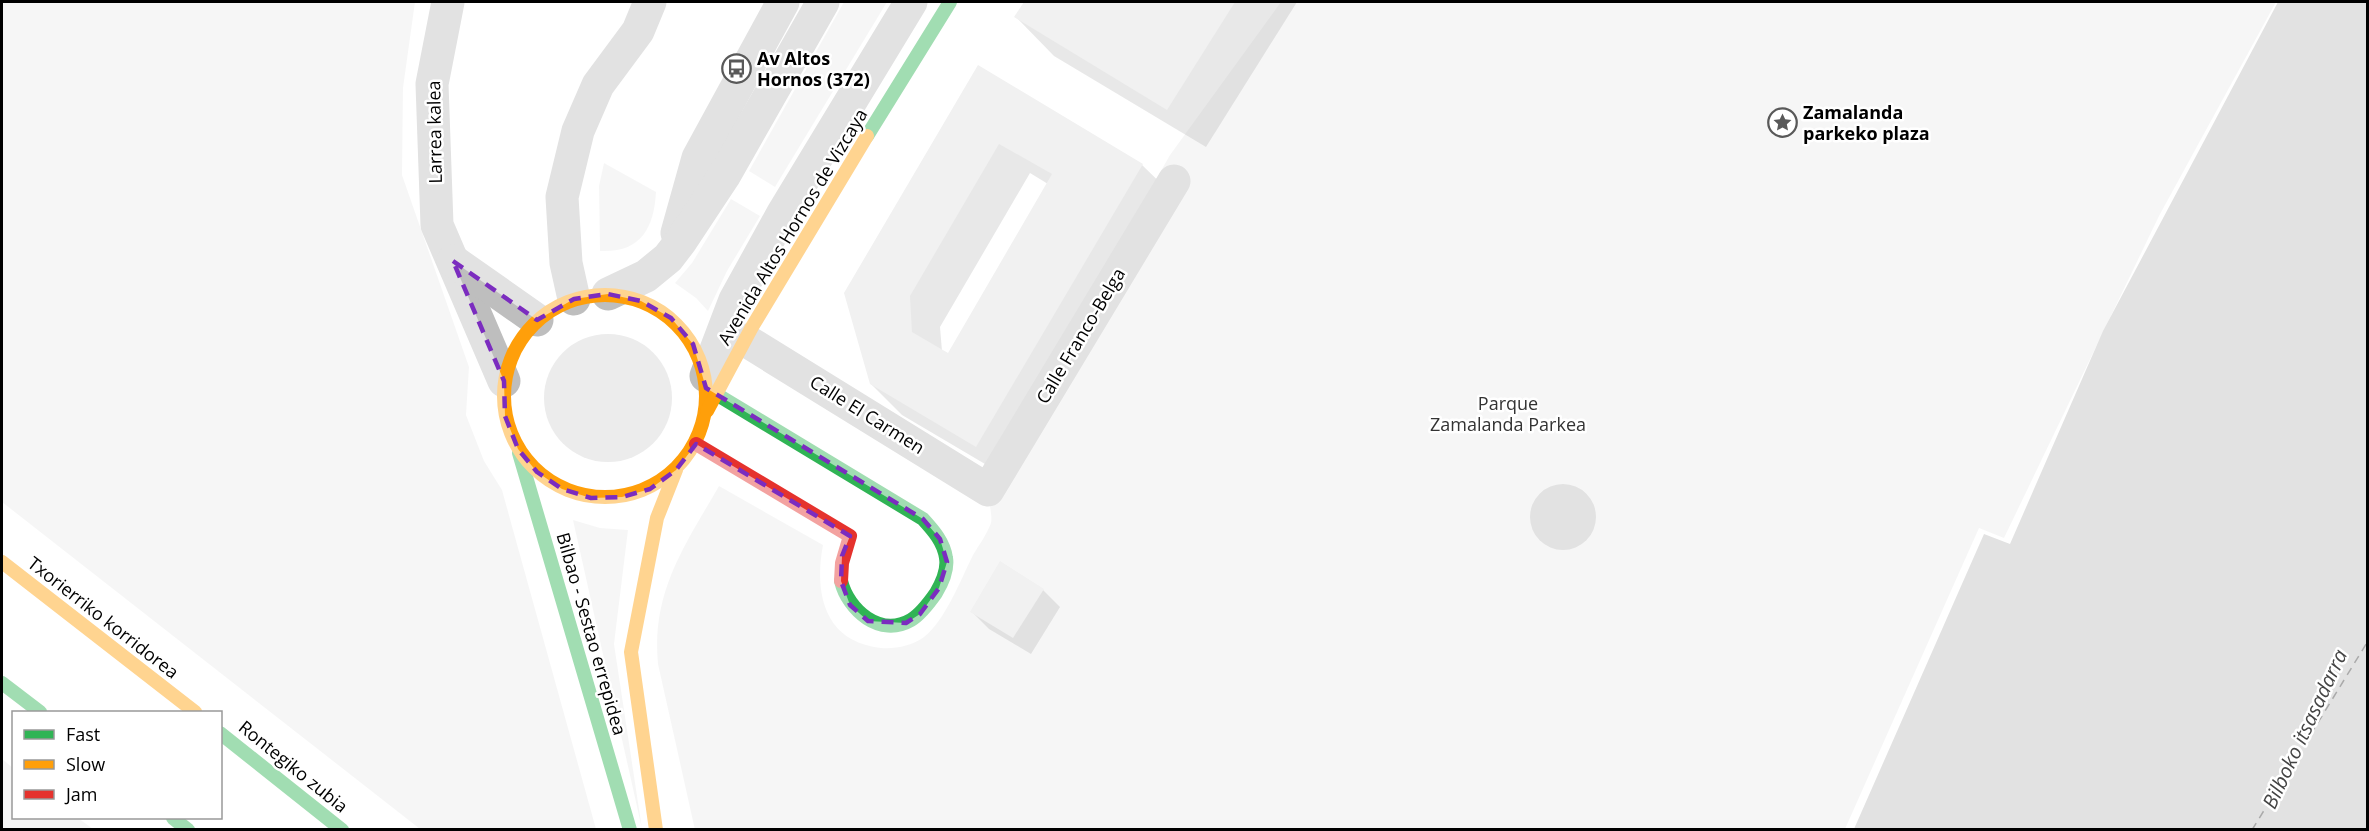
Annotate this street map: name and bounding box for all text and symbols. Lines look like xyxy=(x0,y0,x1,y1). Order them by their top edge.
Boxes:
place label: Av Altos Hornos (372) xyxy=(757,46,870,91)
bus stop icon: Av Altos Hornos (372) xyxy=(720,53,752,85)
street label: Larrea kalea xyxy=(421,80,447,184)
place label: Zamalanda parkeko plaza xyxy=(1803,100,1930,145)
street label: Avenida Altos Hornos de Vizcaya xyxy=(712,104,872,349)
place icon: Zamalanda parkeko plaza xyxy=(1766,107,1798,139)
street label: Calle Franco-Belga xyxy=(1030,263,1130,408)
street label: Calle El Carmen xyxy=(806,369,929,459)
park label: Parque Zamalanda Parkea xyxy=(1430,391,1586,436)
street label: Bilbao - Sestao errepidea xyxy=(552,530,632,738)
street label: Txorierriko korridorea xyxy=(23,551,184,684)
water label: Bilboko itsasadarra xyxy=(2256,645,2353,813)
legend xyxy=(12,711,222,819)
street label: Rontegiko zubia xyxy=(234,715,353,818)
text: Fast xyxy=(66,722,100,746)
text: Slow xyxy=(66,752,105,776)
text: Jam xyxy=(64,782,98,806)

